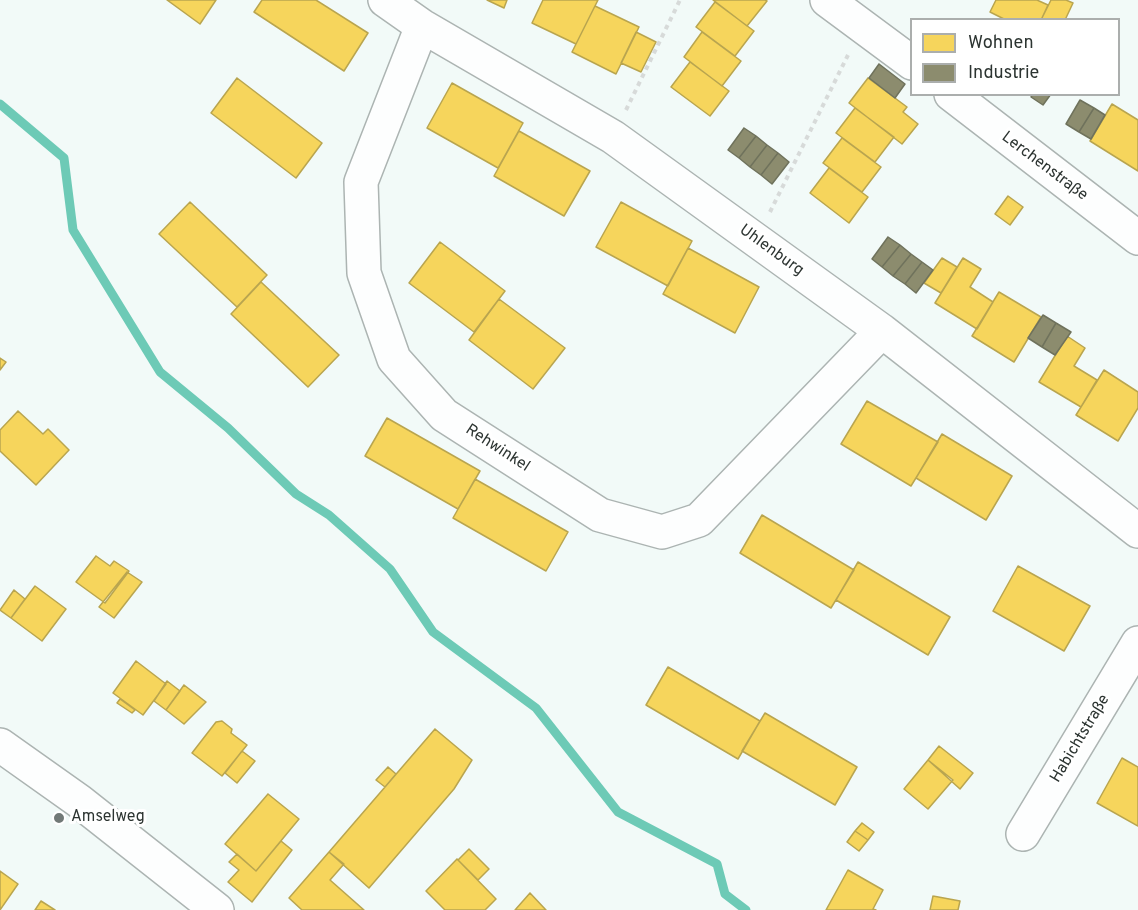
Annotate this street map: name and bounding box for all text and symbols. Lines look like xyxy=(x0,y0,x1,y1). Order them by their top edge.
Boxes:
legend xyxy=(910,18,1120,96)
text: Wohnen xyxy=(968,32,1034,55)
text: Industrie xyxy=(968,62,1039,85)
street label: Lerchenstraße xyxy=(997,128,1091,206)
street label: Uhlenburg xyxy=(735,221,807,281)
street label: Rehwinkel xyxy=(461,421,533,477)
street label: Habichtstraße xyxy=(1047,691,1115,787)
place label: Amselweg xyxy=(71,808,145,828)
marker: Amselweg xyxy=(52,811,66,825)

